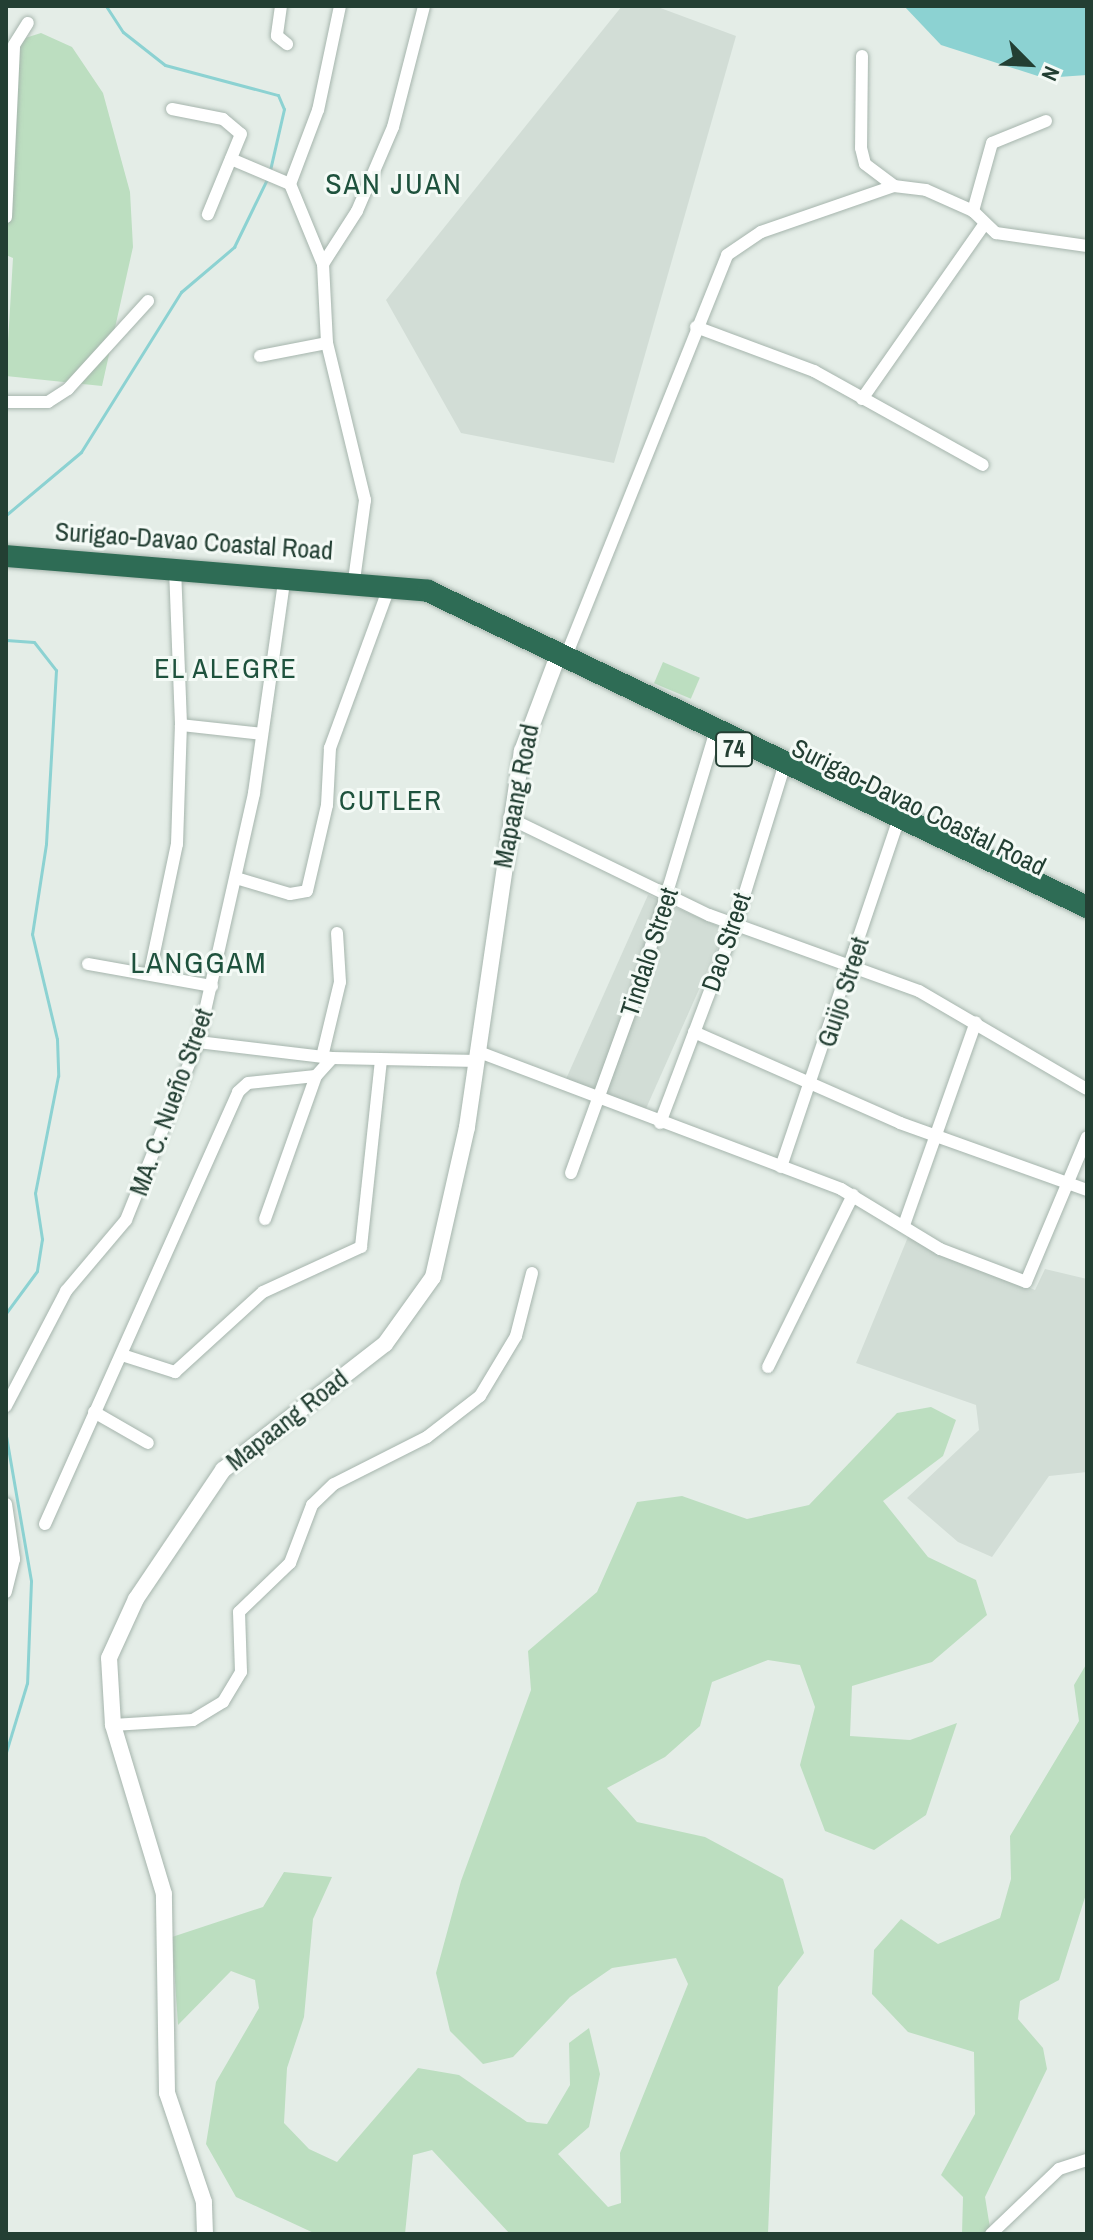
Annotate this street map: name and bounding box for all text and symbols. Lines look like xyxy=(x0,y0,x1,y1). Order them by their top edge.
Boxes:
north arrow xyxy=(989,24,1069,104)
text: N xyxy=(1035,62,1067,86)
district label: SAN JUAN xyxy=(325,165,463,201)
street label: Surigao-Davao Coastal Road xyxy=(54,516,334,566)
district label: EL ALEGRE xyxy=(153,651,299,685)
street label: Mapaang Road xyxy=(487,721,545,871)
road number: 74 xyxy=(714,729,754,769)
street label: Surigao-Davao Coastal Road xyxy=(787,732,1051,882)
district label: CUTLER xyxy=(339,783,443,817)
street label: Tindalo Street xyxy=(614,884,684,1020)
street label: Dao Street xyxy=(695,889,757,995)
street label: Guijo Street xyxy=(811,933,875,1051)
district label: LANGGAM xyxy=(130,944,268,980)
street label: MA. C. Nueño Street xyxy=(123,1004,219,1200)
street label: Mapaang Road xyxy=(220,1363,354,1477)

